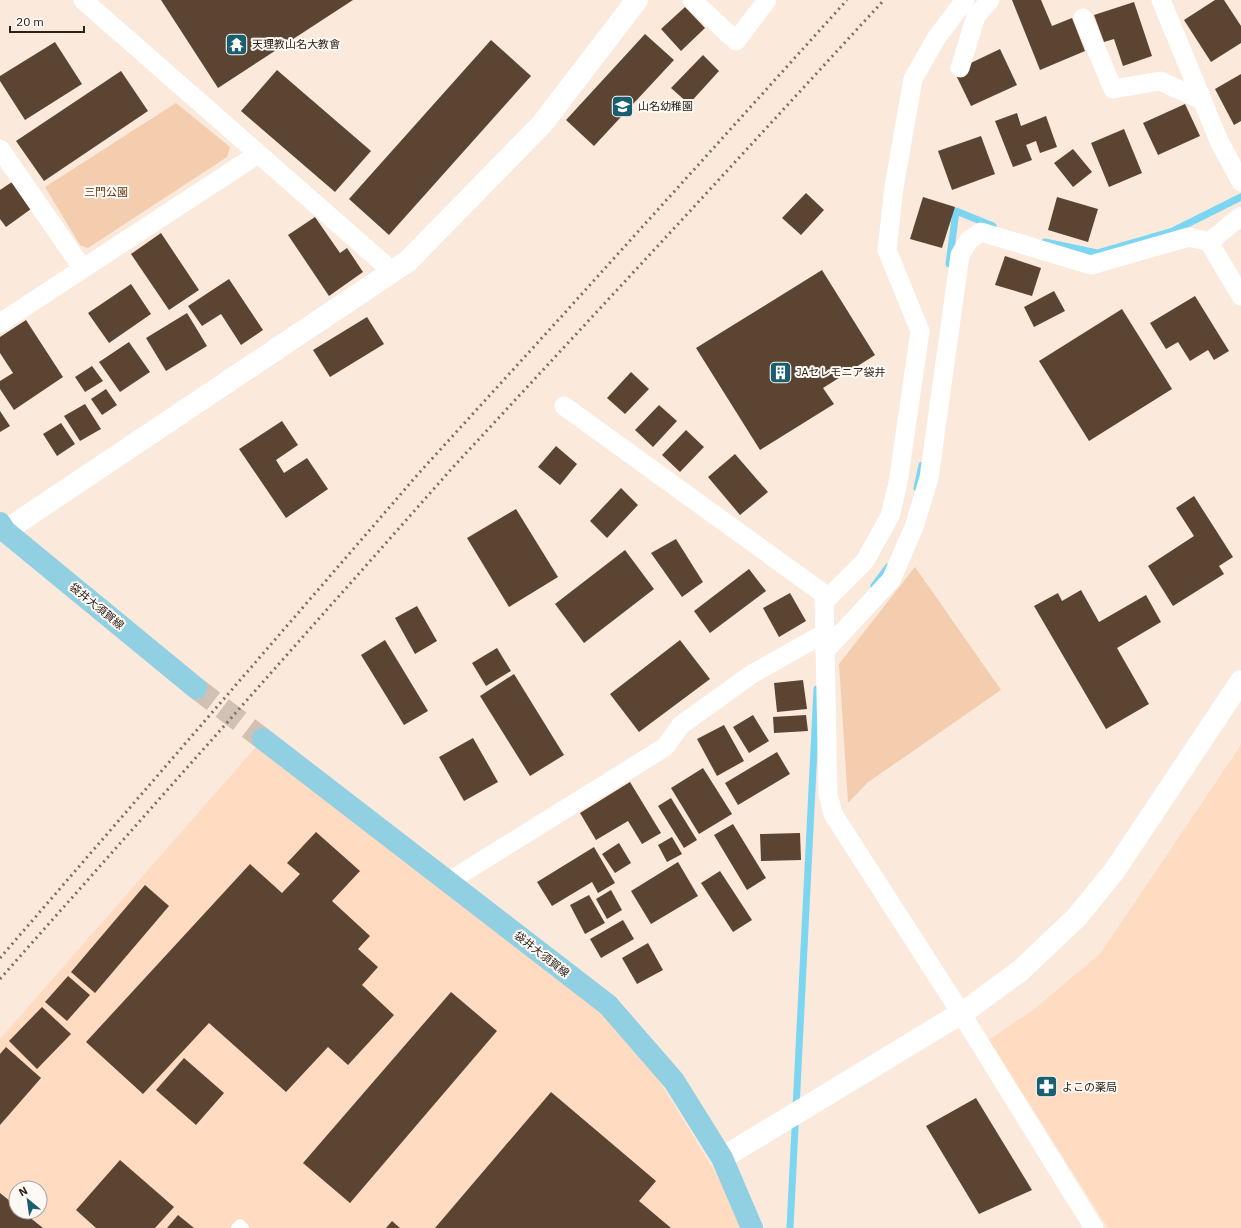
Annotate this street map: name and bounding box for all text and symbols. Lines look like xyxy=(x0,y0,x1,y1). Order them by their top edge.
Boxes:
scale bar xyxy=(10,8,84,34)
text: 20 m xyxy=(16,14,44,29)
temple icon: 天理教山名大教會 xyxy=(224,31,250,57)
place label: 天理教山名大教會 xyxy=(252,37,340,51)
school or university icon: 山名幼稚園 xyxy=(609,93,635,119)
place label: 山名幼稚園 xyxy=(638,99,693,113)
park label: 三門公園 xyxy=(84,185,128,199)
building icon: JAセレモニア袋井 xyxy=(767,359,793,385)
place label: JAセレモニア袋井 xyxy=(796,365,886,379)
street label: 袋井大須賀線 xyxy=(67,580,127,632)
street label: 袋井大須賀線 xyxy=(512,928,572,980)
pharmacy icon: よこの薬局 xyxy=(1034,1074,1060,1100)
place label: よこの薬局 xyxy=(1062,1080,1117,1094)
north arrow xyxy=(8,1180,48,1220)
text: N xyxy=(16,1183,30,1199)

